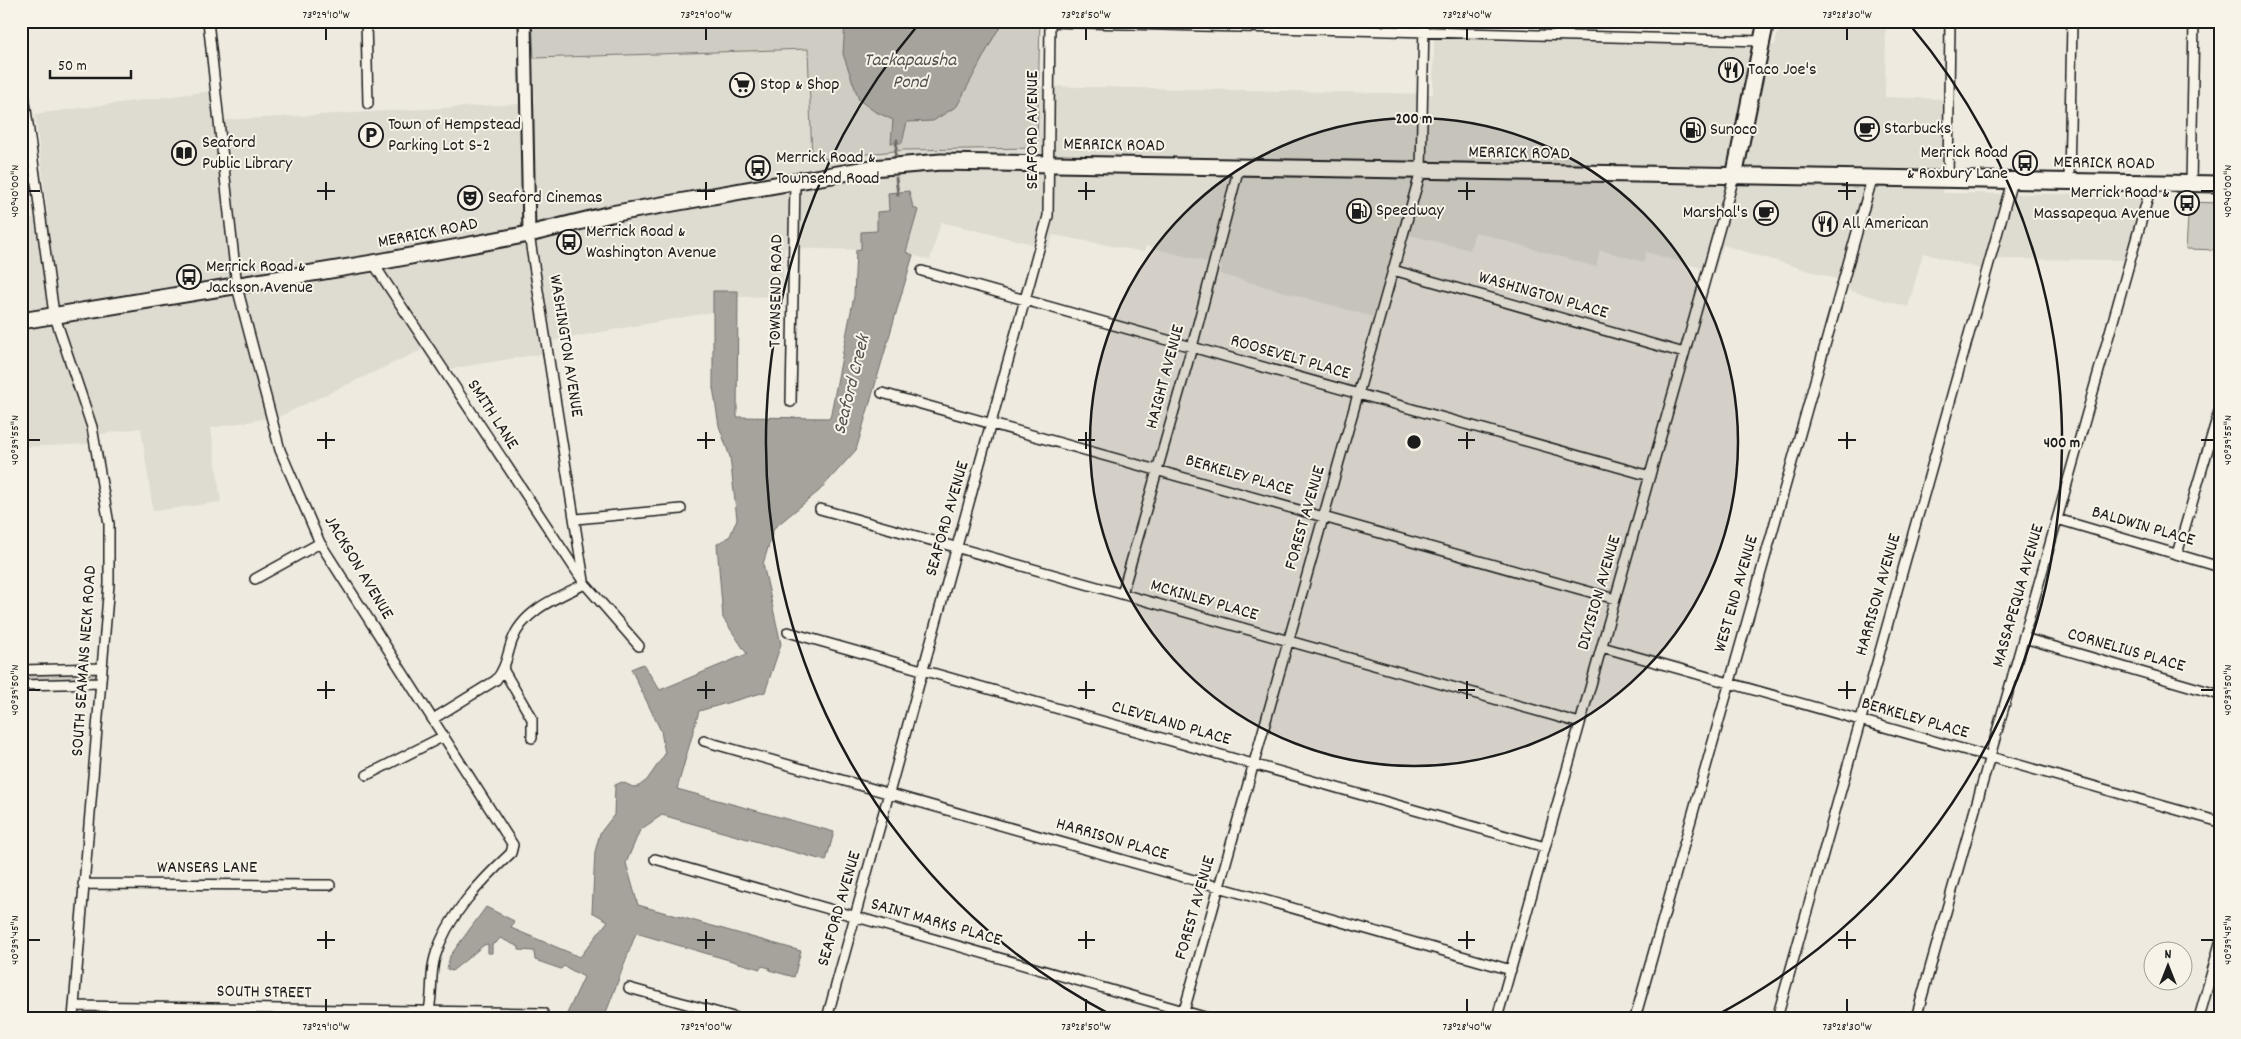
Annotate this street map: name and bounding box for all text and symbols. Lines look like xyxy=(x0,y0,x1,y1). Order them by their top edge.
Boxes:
text: 73°29'10"W xyxy=(302,7,350,24)
text: 73°29'00"W xyxy=(680,7,732,24)
text: 73°28'50"W xyxy=(1061,7,1111,24)
text: 73°28'40"W xyxy=(1443,7,1492,24)
text: 73°28'30"W xyxy=(1822,7,1872,24)
scale bar xyxy=(50,48,131,80)
water label: Tackapausha Pond xyxy=(864,48,957,97)
text: 50 m xyxy=(58,56,87,78)
restaurant icon: Taco Joe's xyxy=(1718,57,1744,83)
place label: Taco Joe's xyxy=(1748,58,1817,83)
street label: SEAFORD AVENUE xyxy=(1021,71,1046,189)
supermarket icon: Stop & Shop xyxy=(729,72,755,98)
place label: Stop & Shop xyxy=(760,73,840,98)
text: 200 m xyxy=(1396,109,1432,131)
place label: Town of Hempstead Parking Lot S-2 xyxy=(388,113,521,159)
cafe icon: Starbucks xyxy=(1854,116,1880,142)
fuel station icon: Sunoco xyxy=(1680,117,1706,143)
place label: Starbucks xyxy=(1884,117,1951,142)
place label: Sunoco xyxy=(1710,118,1757,143)
parking icon: Town of Hempstead Parking Lot S-2 xyxy=(358,122,384,148)
place label: Seaford Public Library xyxy=(202,131,293,177)
street label: MERRICK ROAD xyxy=(1063,133,1165,159)
library icon: Seaford Public Library xyxy=(171,140,197,166)
street label: MERRICK ROAD xyxy=(1468,141,1570,167)
place label: Merrick Road & Roxbury Lane xyxy=(1907,141,2008,187)
place label: Merrick Road & Townsend Road xyxy=(776,146,880,192)
bus stop icon: Merrick Road & Roxbury Lane xyxy=(2012,150,2038,176)
street label: MERRICK ROAD xyxy=(2053,151,2155,177)
bus stop icon: Merrick Road & Townsend Road xyxy=(745,155,771,181)
text: 40°40'00"N xyxy=(7,165,24,217)
text: 40°40'00"N xyxy=(2220,165,2237,217)
place label: Merrick Road & Massapequa Avenue xyxy=(2034,181,2170,227)
theatre icon: Seaford Cinemas xyxy=(457,185,483,211)
place label: Seaford Cinemas xyxy=(488,186,603,211)
bus stop icon: Merrick Road & Massapequa Avenue xyxy=(2174,190,2200,216)
fuel station icon: Speedway xyxy=(1346,198,1372,224)
place label: Speedway xyxy=(1376,199,1445,224)
cafe icon: Marshal's xyxy=(1753,200,1779,226)
place label: Marshal's xyxy=(1683,201,1748,226)
restaurant icon: All American xyxy=(1812,211,1838,237)
street label: MERRICK ROAD xyxy=(376,212,480,256)
place label: All American xyxy=(1842,212,1929,237)
place label: Merrick Road & Washington Avenue xyxy=(586,220,717,266)
bus stop icon: Merrick Road & Washington Avenue xyxy=(556,229,582,255)
street label: TOWNSEND ROAD xyxy=(764,234,790,348)
place label: Merrick Road & Jackson Avenue xyxy=(206,255,313,301)
bus stop icon: Merrick Road & Jackson Avenue xyxy=(176,264,202,290)
street label: WASHINGTON PLACE xyxy=(1475,266,1611,326)
street label: WASHINGTON AVENUE xyxy=(541,273,589,419)
street label: HAIGHT AVENUE xyxy=(1140,322,1192,432)
street label: ROOSEVELT PLACE xyxy=(1227,329,1353,387)
water label: Seaford Creek xyxy=(828,330,879,438)
street label: SMITH LANE xyxy=(460,375,524,455)
text: 40°39'55"N xyxy=(7,415,24,465)
text: 40°39'55"N xyxy=(2220,415,2237,465)
centre of rings xyxy=(1405,433,1423,451)
text: 400 m xyxy=(2044,433,2080,455)
street label: BERKELEY PLACE xyxy=(1182,449,1296,503)
street label: SEAFORD AVENUE xyxy=(920,458,976,580)
street label: FOREST AVENUE xyxy=(1279,463,1333,573)
street label: BALDWIN PLACE xyxy=(2088,500,2198,554)
street label: JACKSON AVENUE xyxy=(317,511,399,625)
street label: MASSAPEQUA AVENUE xyxy=(1987,521,2051,671)
street label: HARRISON AVENUE xyxy=(1850,531,1908,659)
street label: DIVISION AVENUE xyxy=(1572,533,1628,653)
street label: WEST END AVENUE xyxy=(1708,533,1766,655)
street label: SOUTH SEAMANS NECK ROAD xyxy=(66,565,104,757)
street label: MCKINLEY PLACE xyxy=(1147,574,1261,628)
street label: CORNELIUS PLACE xyxy=(2064,622,2188,680)
text: 40°39'50"N xyxy=(7,665,24,715)
text: 40°39'50"N xyxy=(2220,665,2237,715)
street label: BERKELEY PLACE xyxy=(1858,692,1972,746)
street label: CLEVELAND PLACE xyxy=(1108,695,1234,753)
street label: HARRISON PLACE xyxy=(1053,812,1171,868)
street label: SEAFORD AVENUE xyxy=(812,848,868,970)
street label: FOREST AVENUE xyxy=(1169,853,1223,963)
street label: WANSERS LANE xyxy=(157,856,257,881)
street label: SAINT MARKS PLACE xyxy=(867,892,1005,954)
text: 40°39'45"N xyxy=(7,915,24,965)
text: 40°39'45"N xyxy=(2220,915,2237,965)
north arrow xyxy=(2144,942,2194,992)
text: N xyxy=(2165,945,2172,965)
street label: SOUTH STREET xyxy=(216,980,312,1006)
text: 73°29'10"W xyxy=(302,1019,350,1036)
text: 73°29'00"W xyxy=(680,1019,732,1036)
text: 73°28'50"W xyxy=(1061,1019,1111,1036)
text: 73°28'40"W xyxy=(1443,1019,1492,1036)
text: 73°28'30"W xyxy=(1822,1019,1872,1036)

